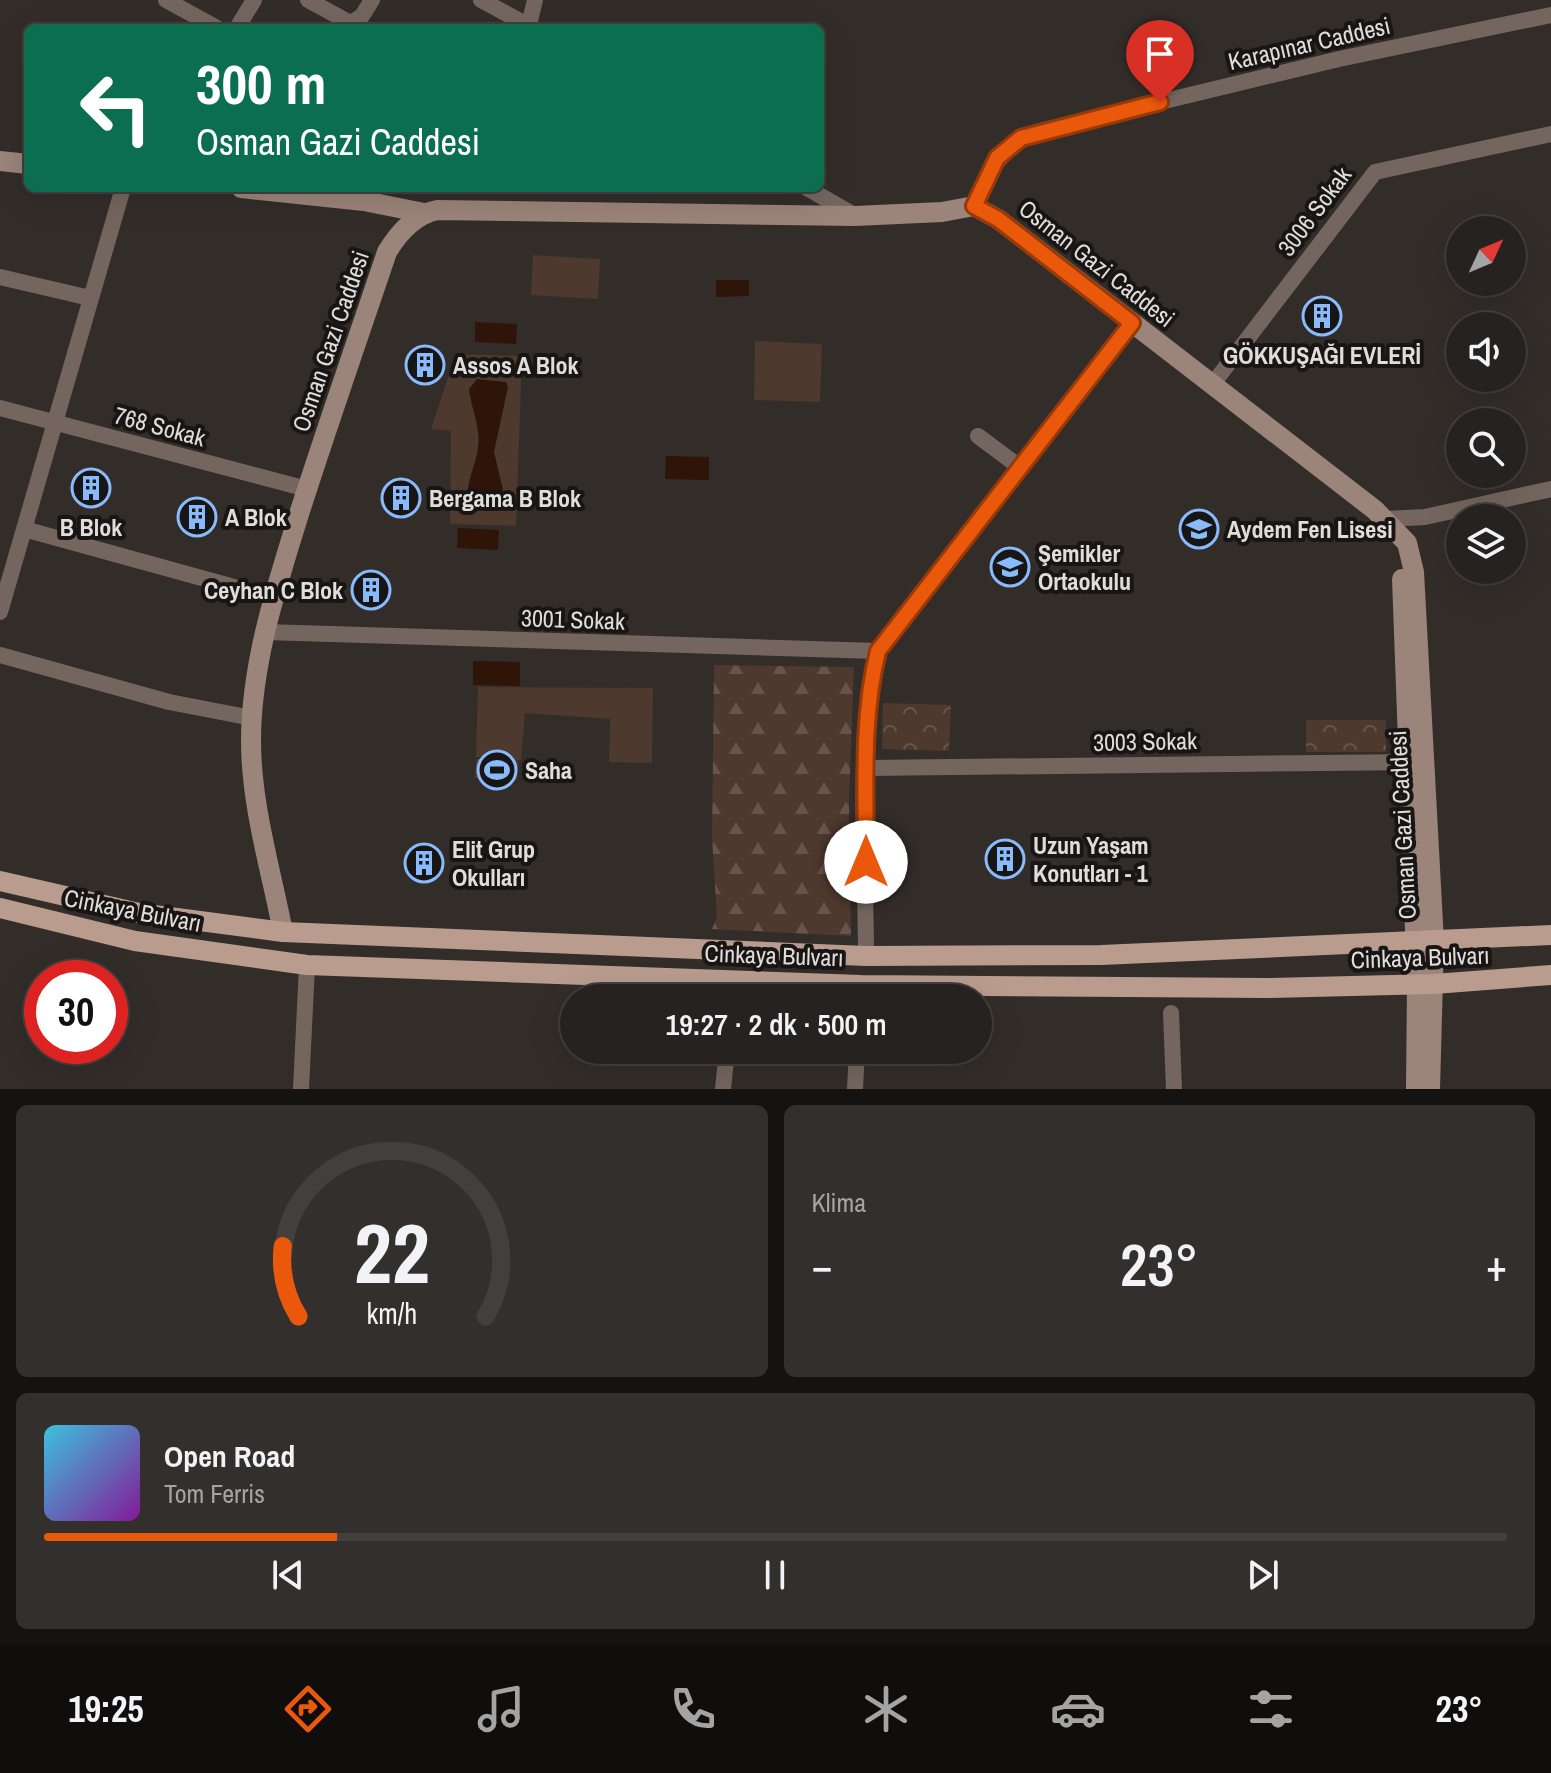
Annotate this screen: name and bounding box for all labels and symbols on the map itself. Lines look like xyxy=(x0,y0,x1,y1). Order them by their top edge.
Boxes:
street label: Karapınar Caddesi xyxy=(1225,9,1393,77)
pin xyxy=(1126,20,1194,102)
street label: 3006 Sokak xyxy=(1270,160,1358,262)
street label: Osman Gazi Caddesi xyxy=(1013,192,1181,334)
north arrow xyxy=(1446,216,1526,296)
street label: Osman Gazi Caddesi xyxy=(284,246,376,436)
building icon: GÖKKUŞAĞI EVLERİ xyxy=(1301,295,1343,337)
place label: GÖKKUŞAĞI EVLERİ xyxy=(1223,339,1421,371)
building icon: Assos A Blok xyxy=(404,344,446,386)
place label: Assos A Blok xyxy=(453,349,578,381)
street label: 768 Sokak xyxy=(111,399,209,454)
building icon: B Blok xyxy=(70,467,112,509)
building icon: Bergama B Blok xyxy=(380,477,422,519)
place label: Bergama B Blok xyxy=(429,482,581,514)
building icon: A Blok xyxy=(176,496,218,538)
place label: A Blok xyxy=(225,501,287,533)
school or university icon: Aydem Fen Lisesi xyxy=(1178,508,1220,550)
place label: B Blok xyxy=(60,511,122,543)
place label: Aydem Fen Lisesi xyxy=(1227,513,1393,545)
place label: Şemikler Ortaokulu xyxy=(1038,537,1131,597)
school or university icon: Şemikler Ortaokulu xyxy=(989,546,1031,588)
building icon: Ceyhan C Blok xyxy=(350,569,392,611)
place label: Ceyhan C Blok xyxy=(204,574,343,606)
street label: 3001 Sokak xyxy=(520,601,626,637)
street label: 3003 Sokak xyxy=(1093,724,1197,758)
street label: Osman Gazi Caddesi xyxy=(1381,730,1423,920)
sports icon: Saha xyxy=(476,749,518,791)
place label: Saha xyxy=(525,754,572,786)
position arrow xyxy=(824,820,908,904)
place label: Uzun Yaşam Konutları - 1 xyxy=(1033,829,1149,889)
place label: Elit Grup Okulları xyxy=(452,833,535,893)
building icon: Uzun Yaşam Konutları - 1 xyxy=(984,838,1026,880)
building icon: Elit Grup Okulları xyxy=(403,842,445,884)
street label: Cinkaya Bulvarı xyxy=(62,881,204,939)
street label: Cinkaya Bulvarı xyxy=(704,937,844,973)
street label: Cinkaya Bulvarı xyxy=(1350,939,1490,975)
speed limit sign: 30 xyxy=(24,960,128,1064)

